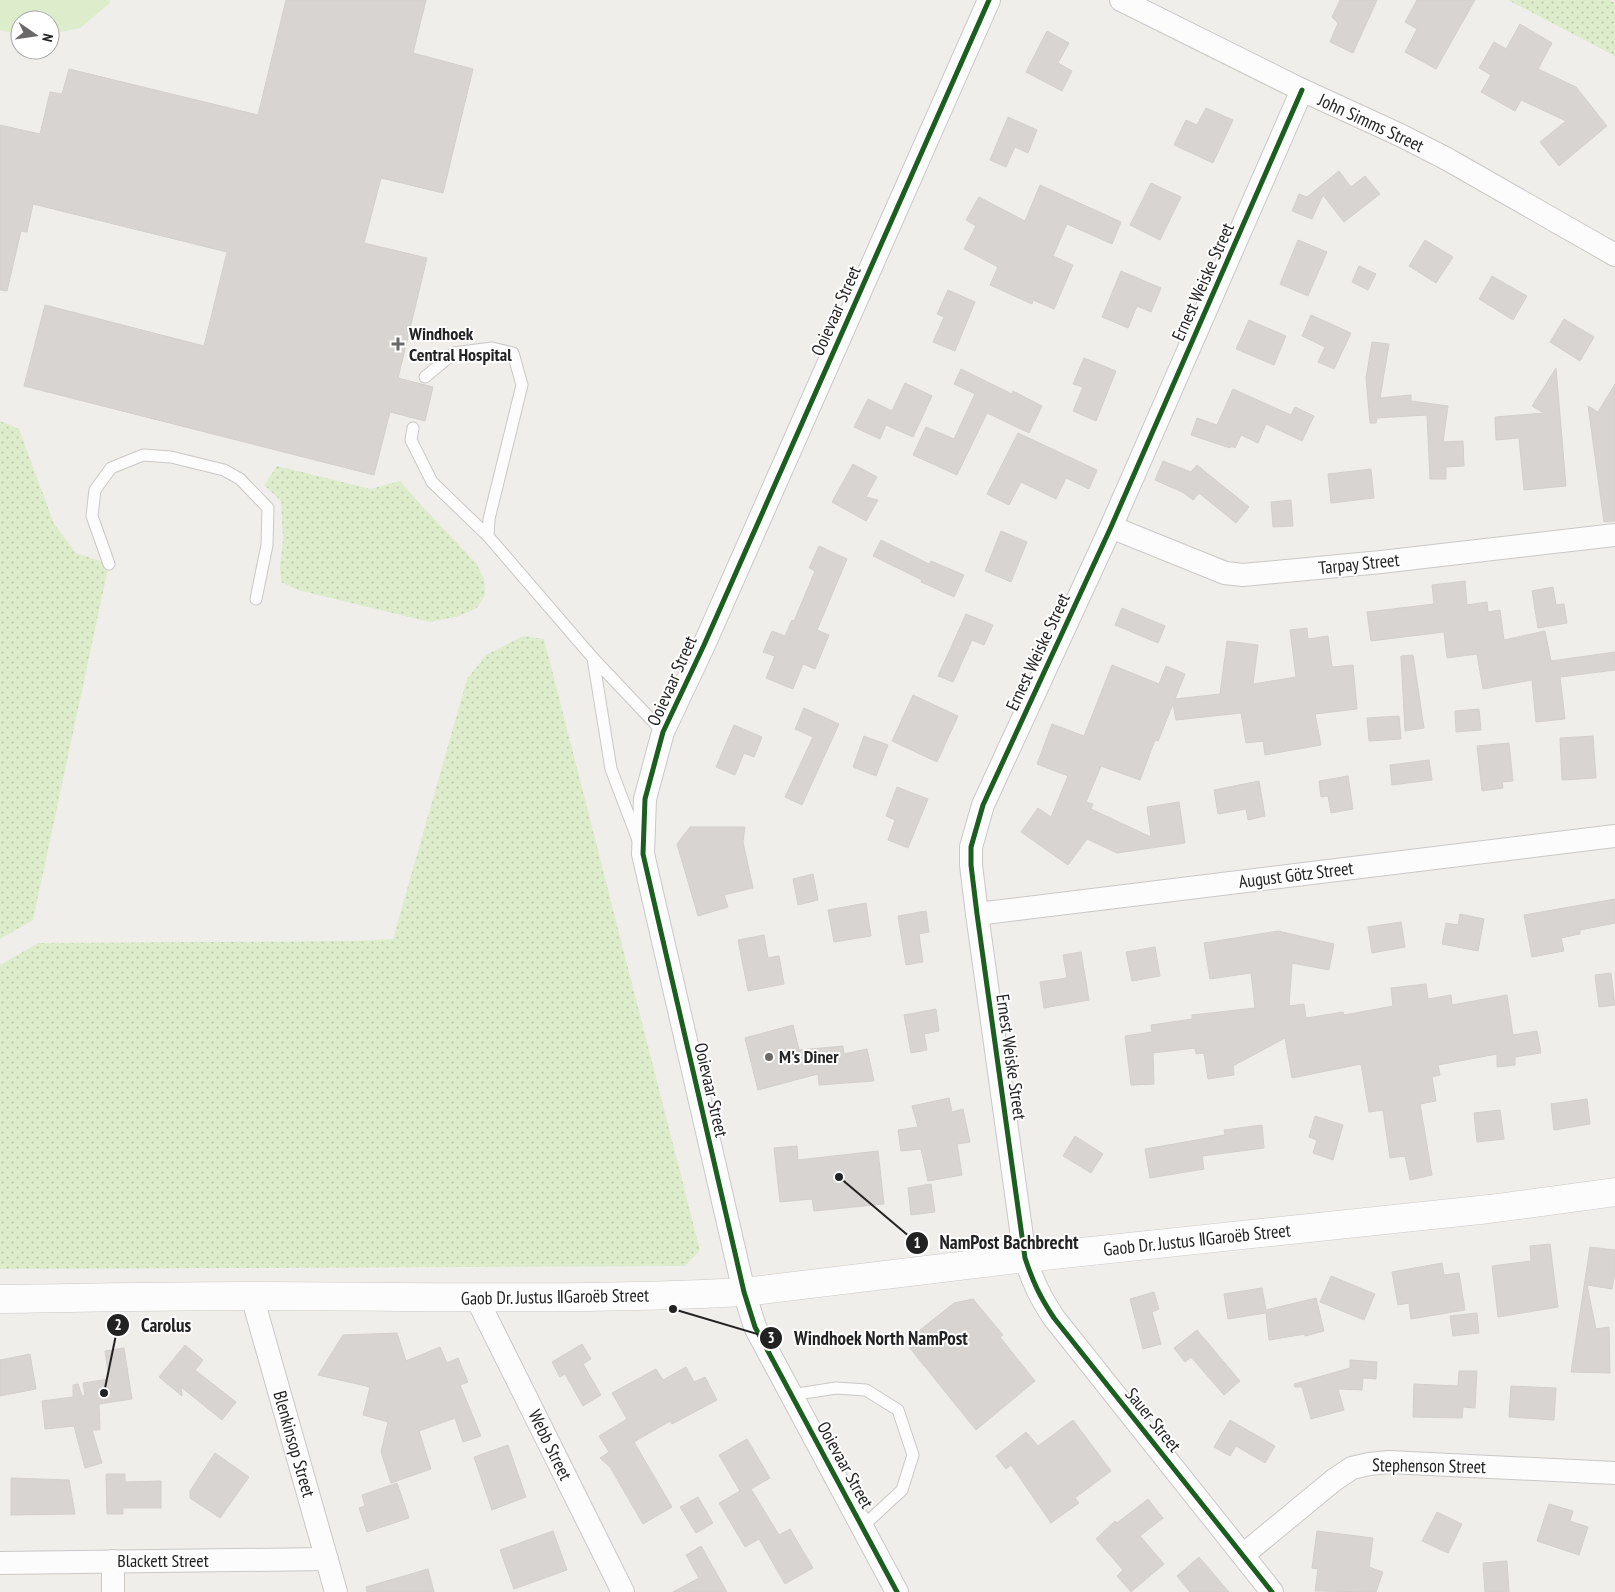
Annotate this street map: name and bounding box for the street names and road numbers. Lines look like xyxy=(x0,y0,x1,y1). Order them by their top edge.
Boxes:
street label: John Simms Street xyxy=(1314,88,1428,157)
street label: Ernest Weiske Street xyxy=(1166,219,1239,344)
street label: Ooievaar Street xyxy=(805,262,866,359)
street label: Tarpay Street xyxy=(1317,548,1400,579)
street label: Ernest Weiske Street xyxy=(1000,589,1075,714)
street label: Ooievaar Street xyxy=(641,632,702,729)
street label: August Götz Street xyxy=(1237,856,1355,893)
street label: Ernest Weiske Street xyxy=(991,993,1032,1121)
street label: Ooievaar Street xyxy=(689,1040,734,1139)
street label: Gaob Dr. Justus ǁGaroëb Street xyxy=(1102,1218,1292,1261)
street label: Gaob Dr. Justus ǁGaroëb Street xyxy=(461,1283,649,1310)
street label: Sauer Street xyxy=(1120,1383,1186,1457)
street label: Blenkinsop Street xyxy=(268,1388,321,1500)
street label: Webb Street xyxy=(524,1406,577,1484)
street label: Ooievaar Street xyxy=(812,1417,879,1512)
street label: Stephenson Street xyxy=(1372,1453,1486,1478)
street label: Blackett Street xyxy=(117,1549,209,1572)

